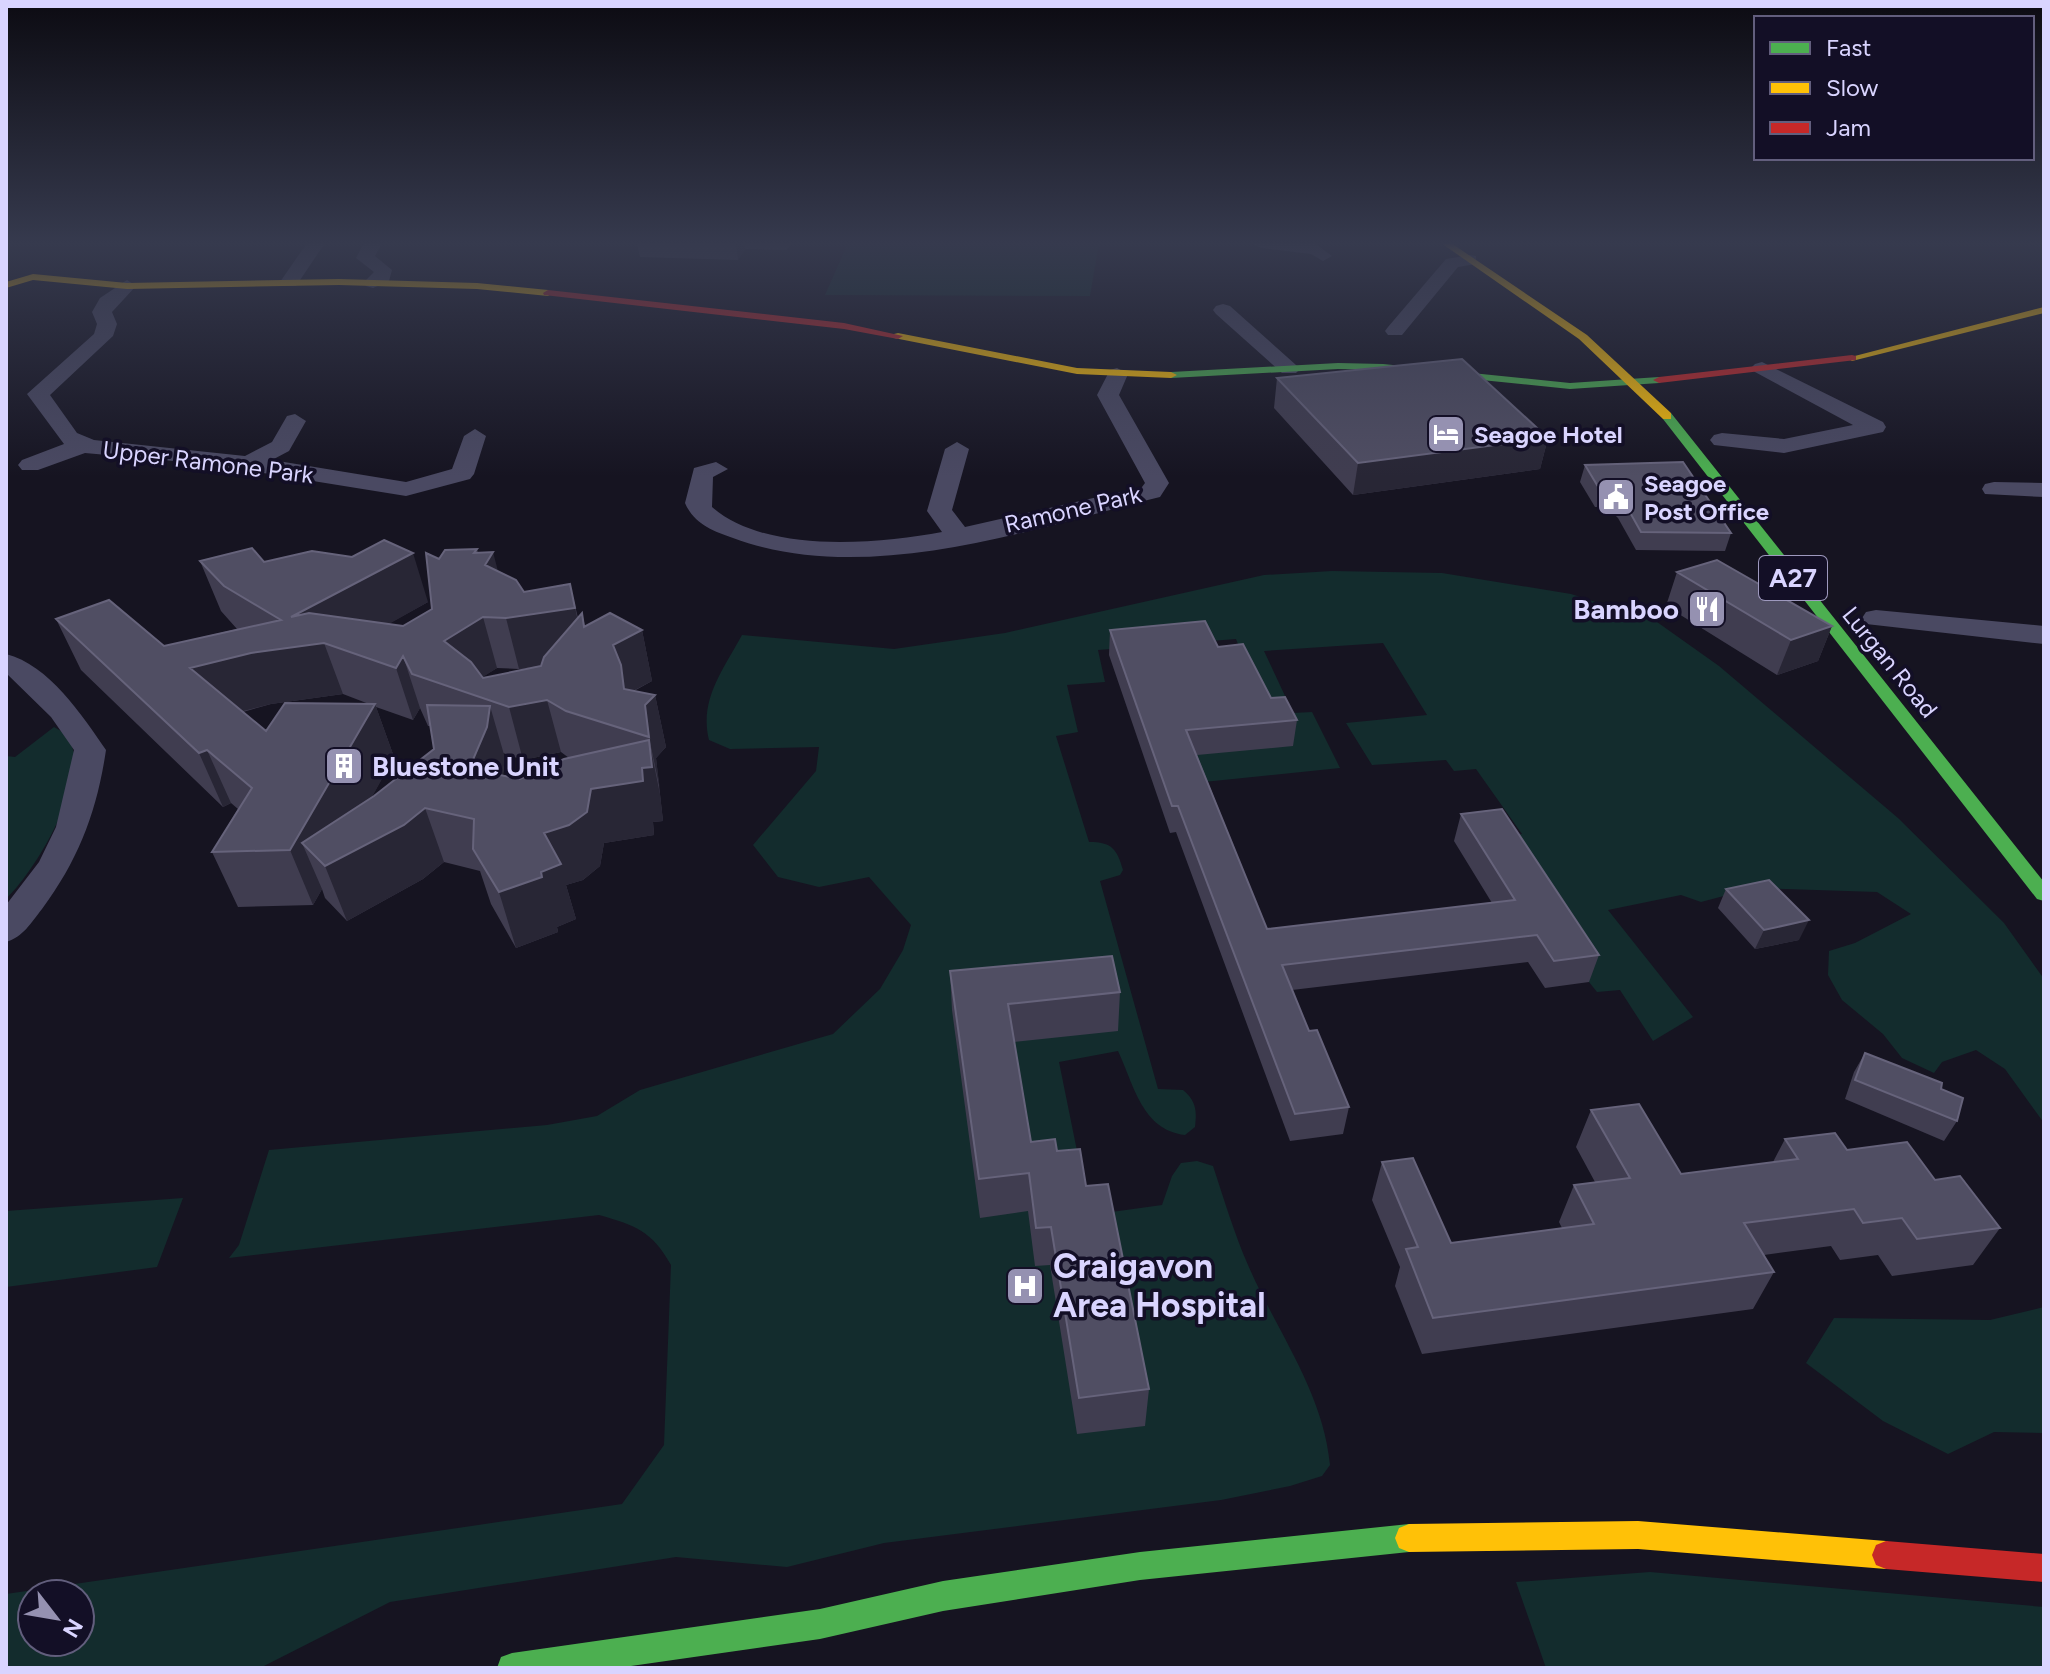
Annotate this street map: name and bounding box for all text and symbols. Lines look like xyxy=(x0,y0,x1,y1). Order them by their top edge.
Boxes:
legend xyxy=(1754,16,2034,160)
text: Fast xyxy=(1826,33,1871,62)
text: Slow xyxy=(1826,73,1879,102)
text: Jam xyxy=(1826,113,1871,142)
hotel icon: Seagoe Hotel xyxy=(1425,413,1467,455)
place label: Seagoe Hotel xyxy=(1474,420,1623,449)
street label: Upper Ramone Park xyxy=(101,435,315,489)
place label: Seagoe Post Office xyxy=(1644,469,1769,526)
public building icon: Seagoe Post Office xyxy=(1595,476,1637,518)
street label: Ramone Park xyxy=(1002,479,1145,539)
road number: A27 xyxy=(1759,556,1827,600)
restaurant icon: Bamboo xyxy=(1686,588,1728,630)
place label: Bamboo xyxy=(1573,592,1679,626)
street label: Lurgan Road xyxy=(1836,600,1944,724)
building icon: Bluestone Unit xyxy=(323,745,365,787)
place label: Bluestone Unit xyxy=(372,749,560,783)
place label: Craigavon Area Hospital xyxy=(1053,1246,1266,1326)
hospital icon: Craigavon Area Hospital xyxy=(1004,1265,1046,1307)
north arrow xyxy=(16,1578,96,1658)
text: N xyxy=(57,1614,89,1642)

